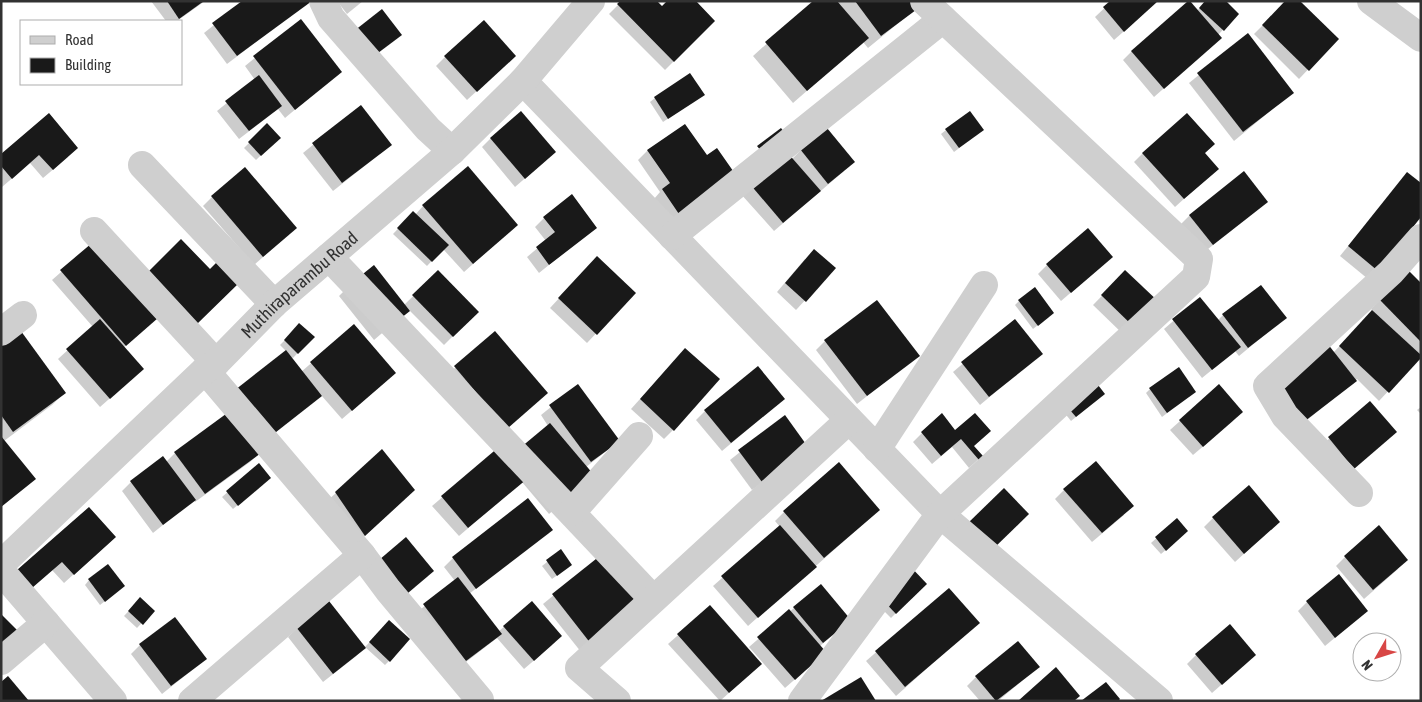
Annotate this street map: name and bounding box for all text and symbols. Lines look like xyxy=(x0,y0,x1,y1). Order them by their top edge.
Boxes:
legend xyxy=(20,20,182,85)
text: Road xyxy=(65,31,94,48)
text: Building xyxy=(65,56,111,73)
street label: Muthiraparambu Road xyxy=(236,227,362,342)
north arrow xyxy=(1352,632,1402,682)
text: N xyxy=(1358,657,1376,673)

